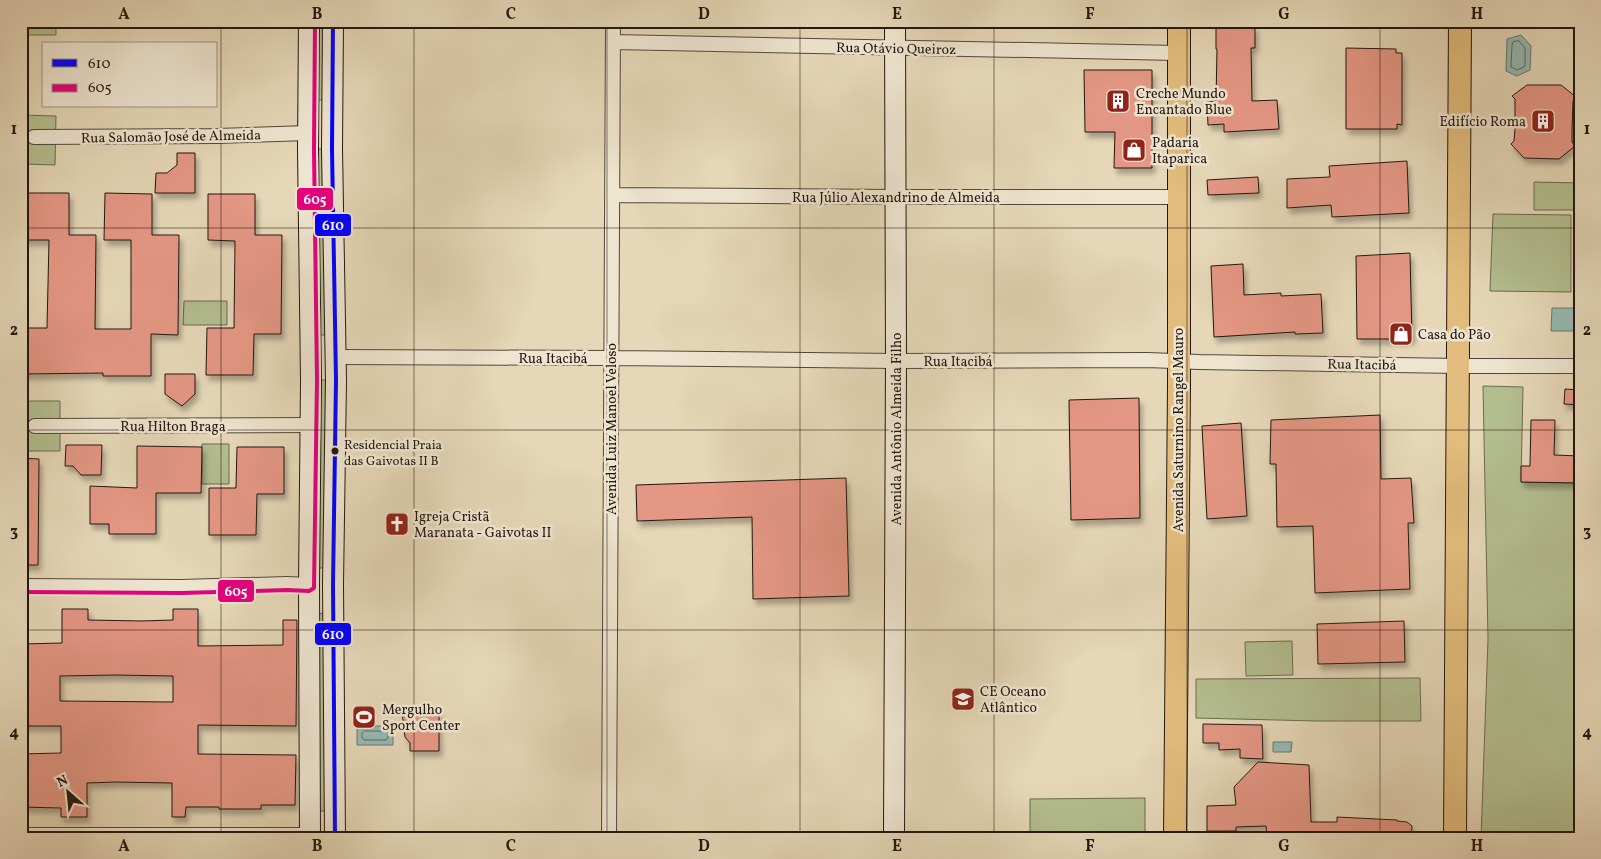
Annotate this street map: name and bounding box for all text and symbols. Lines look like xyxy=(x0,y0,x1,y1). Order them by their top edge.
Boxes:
text: A xyxy=(118,4,130,26)
text: B xyxy=(312,4,323,26)
text: C xyxy=(506,4,516,26)
text: D xyxy=(698,4,710,26)
text: E xyxy=(892,4,902,26)
text: F xyxy=(1085,4,1095,26)
text: G xyxy=(1278,4,1290,26)
text: H xyxy=(1471,4,1483,26)
street label: Rua Otávio Queiroz xyxy=(836,39,956,60)
legend xyxy=(42,42,218,108)
text: 610 xyxy=(88,54,110,75)
text: 605 xyxy=(88,78,112,99)
place label: Creche Mundo Encantado Blue xyxy=(1136,85,1232,120)
building icon: Creche Mundo Encantado Blue xyxy=(1105,88,1131,114)
building icon: Edifício Roma xyxy=(1530,108,1556,134)
place label: Edifício Roma xyxy=(1439,113,1526,132)
text: 1 xyxy=(11,119,17,141)
text: 1 xyxy=(1584,119,1590,141)
street label: Rua Salomão José de Almeida xyxy=(81,126,261,149)
place label: Padaria Itaparica xyxy=(1152,134,1207,169)
shop icon: Padaria Itaparica xyxy=(1121,137,1147,163)
line badge: 605 xyxy=(296,187,334,211)
street label: Rua Júlio Alexandrino de Almeida xyxy=(792,189,1000,208)
text: 605 xyxy=(304,191,327,210)
line badge: 610 xyxy=(314,213,352,237)
text: 610 xyxy=(322,217,344,236)
text: 2 xyxy=(10,320,18,342)
text: 2 xyxy=(1583,320,1591,342)
shop icon: Casa do Pão xyxy=(1388,321,1414,347)
place label: Casa do Pão xyxy=(1418,326,1491,345)
street label: Avenida Saturnino Rangel Mauro xyxy=(1170,328,1189,532)
street label: Avenida Antônio Almeida Filho xyxy=(888,333,907,525)
street label: Avenida Luiz Manoel Veloso xyxy=(603,343,622,515)
street label: Rua Itacibá xyxy=(518,350,588,369)
street label: Rua Itacibá xyxy=(923,353,993,372)
street label: Rua Itacibá xyxy=(1327,355,1397,376)
street label: Rua Hilton Braga xyxy=(120,418,226,437)
place label: Residencial Praia das Gaivotas II B xyxy=(344,437,442,471)
marker: Residencial Praia das Gaivotas II B xyxy=(330,446,340,456)
place label: Igreja Cristã Maranata - Gaivotas II xyxy=(414,508,552,543)
church icon: Igreja Cristã Maranata - Gaivotas II xyxy=(384,511,410,537)
text: 3 xyxy=(10,521,18,543)
text: 3 xyxy=(1583,521,1591,543)
line badge: 605 xyxy=(217,579,255,603)
text: 605 xyxy=(225,583,248,602)
line badge: 610 xyxy=(314,622,352,646)
text: 610 xyxy=(322,626,344,645)
place label: CE Oceano Atlântico xyxy=(980,683,1046,718)
school or university icon: CE Oceano Atlântico xyxy=(950,686,976,712)
place label: Mergulho Sport Center xyxy=(382,701,460,736)
sports icon: Mergulho Sport Center xyxy=(351,704,377,730)
text: 4 xyxy=(9,722,19,744)
text: 4 xyxy=(1582,722,1592,744)
north arrow xyxy=(42,766,92,816)
text: N xyxy=(54,771,72,793)
text: A xyxy=(118,836,130,858)
text: B xyxy=(312,836,323,858)
text: C xyxy=(506,836,516,858)
text: D xyxy=(698,836,710,858)
text: E xyxy=(892,836,902,858)
text: F xyxy=(1085,836,1095,858)
text: G xyxy=(1278,836,1290,858)
text: H xyxy=(1471,836,1483,858)

